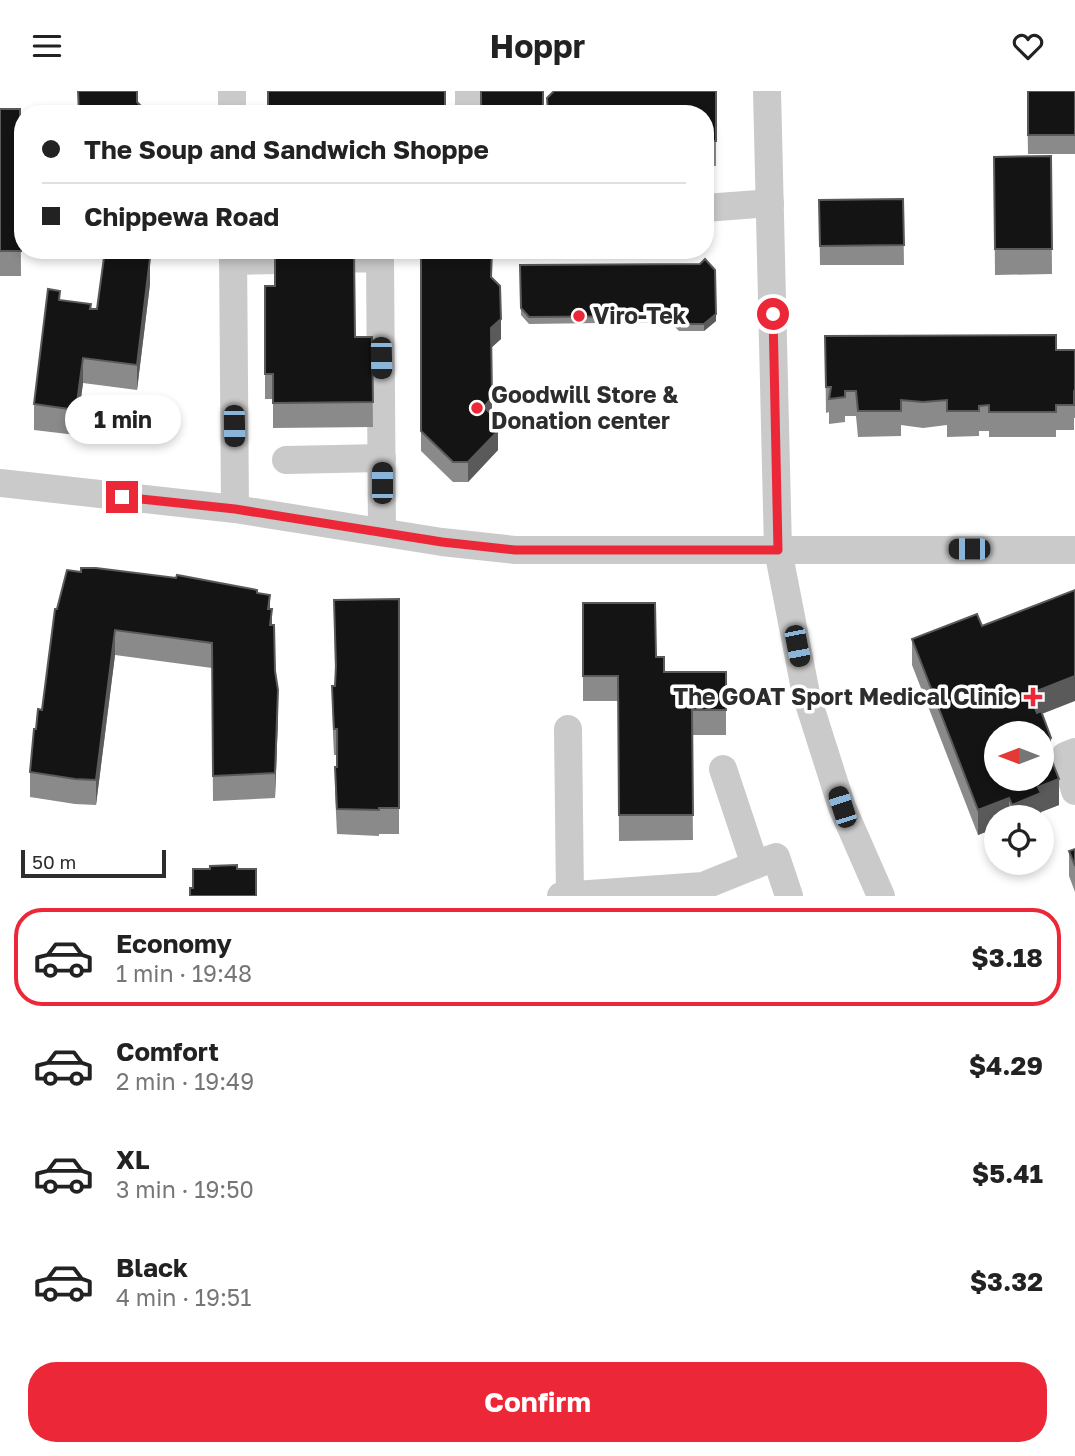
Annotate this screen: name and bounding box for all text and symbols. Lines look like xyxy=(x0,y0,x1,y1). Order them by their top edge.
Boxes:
icon: menu xyxy=(28,27,66,65)
text: Hoppr xyxy=(490,27,585,65)
icon: heart xyxy=(1009,27,1047,65)
text: The Soup and Sandwich Shoppe xyxy=(84,134,489,165)
text: Chippewa Road xyxy=(84,201,279,232)
route start xyxy=(757,298,789,330)
place label: Viro-Tek xyxy=(593,301,687,329)
marker: Viro-Tek xyxy=(571,308,587,324)
car xyxy=(371,337,392,379)
place label: Goodwill Store & Donation center xyxy=(491,380,679,434)
callout: 1 min xyxy=(64,395,180,445)
marker: Goodwill Store & Donation center xyxy=(469,400,485,416)
text: 1 min xyxy=(94,405,152,433)
car xyxy=(224,405,245,447)
car xyxy=(372,462,393,504)
route end xyxy=(106,481,138,513)
car xyxy=(949,539,991,560)
car xyxy=(783,623,812,669)
place label: The GOAT Sport Medical Clinic xyxy=(673,682,1017,710)
marker: The GOAT Sport Medical Clinic xyxy=(1023,687,1043,707)
north arrow xyxy=(984,721,1054,791)
map controls xyxy=(984,721,1054,875)
car xyxy=(826,784,859,830)
button: locate xyxy=(984,805,1054,875)
scale bar xyxy=(21,847,166,879)
text: 50 m xyxy=(32,850,76,873)
icon: car xyxy=(32,926,95,989)
text: Economy xyxy=(116,928,232,959)
text: $3.18 xyxy=(971,942,1043,973)
text: 1 min · 19:48 xyxy=(116,959,252,987)
icon: car xyxy=(32,1034,95,1097)
text: Comfort xyxy=(116,1036,219,1067)
text: $4.29 xyxy=(969,1050,1043,1081)
text: 2 min · 19:49 xyxy=(116,1067,254,1095)
icon: car xyxy=(32,1142,95,1205)
text: XL xyxy=(116,1144,150,1175)
text: $5.41 xyxy=(972,1158,1043,1189)
text: 3 min · 19:50 xyxy=(116,1175,254,1203)
icon: car xyxy=(32,1250,95,1313)
text: Black xyxy=(116,1252,188,1283)
text: $3.32 xyxy=(970,1266,1043,1297)
text: 4 min · 19:51 xyxy=(116,1283,251,1311)
button: Confirm xyxy=(28,1362,1047,1442)

